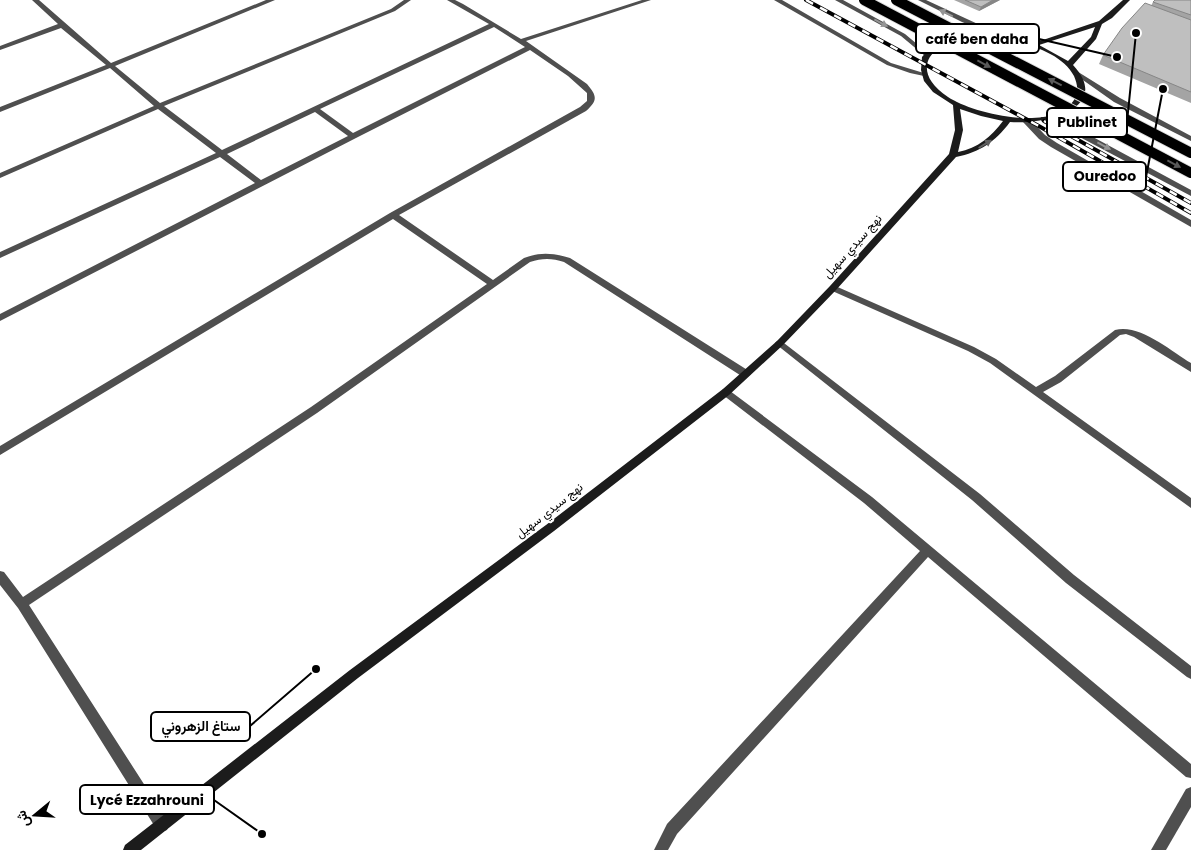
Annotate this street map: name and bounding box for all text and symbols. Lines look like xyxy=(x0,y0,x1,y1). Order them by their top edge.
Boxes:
one-way arrow xyxy=(939,9,953,17)
one-way arrow xyxy=(873,19,888,27)
callout: café ben daha xyxy=(916,24,1039,53)
text: café ben daha xyxy=(925,29,1029,49)
one-way arrow xyxy=(977,60,991,68)
one-way arrow xyxy=(1047,78,1062,86)
callout: Publinet xyxy=(1047,108,1127,137)
text: Publinet xyxy=(1057,112,1117,132)
one-way arrow xyxy=(979,140,992,149)
one-way arrow xyxy=(1096,142,1111,150)
one-way arrow xyxy=(1167,160,1181,168)
callout: Ouredoo xyxy=(1063,162,1146,191)
text: Ouredoo xyxy=(1074,166,1136,186)
street label: نهج سيدي سهيل xyxy=(819,210,887,283)
street label: نهج سيدي سهيل xyxy=(512,478,587,543)
callout: ستاغ الزهروني xyxy=(151,712,250,741)
text: ستاغ الزهروني xyxy=(161,716,241,738)
callout: Lycé Ezzahrouni xyxy=(80,785,214,814)
north arrow xyxy=(10,790,60,840)
text: Lycé Ezzahrouni xyxy=(90,790,204,810)
text: ش xyxy=(10,808,35,830)

